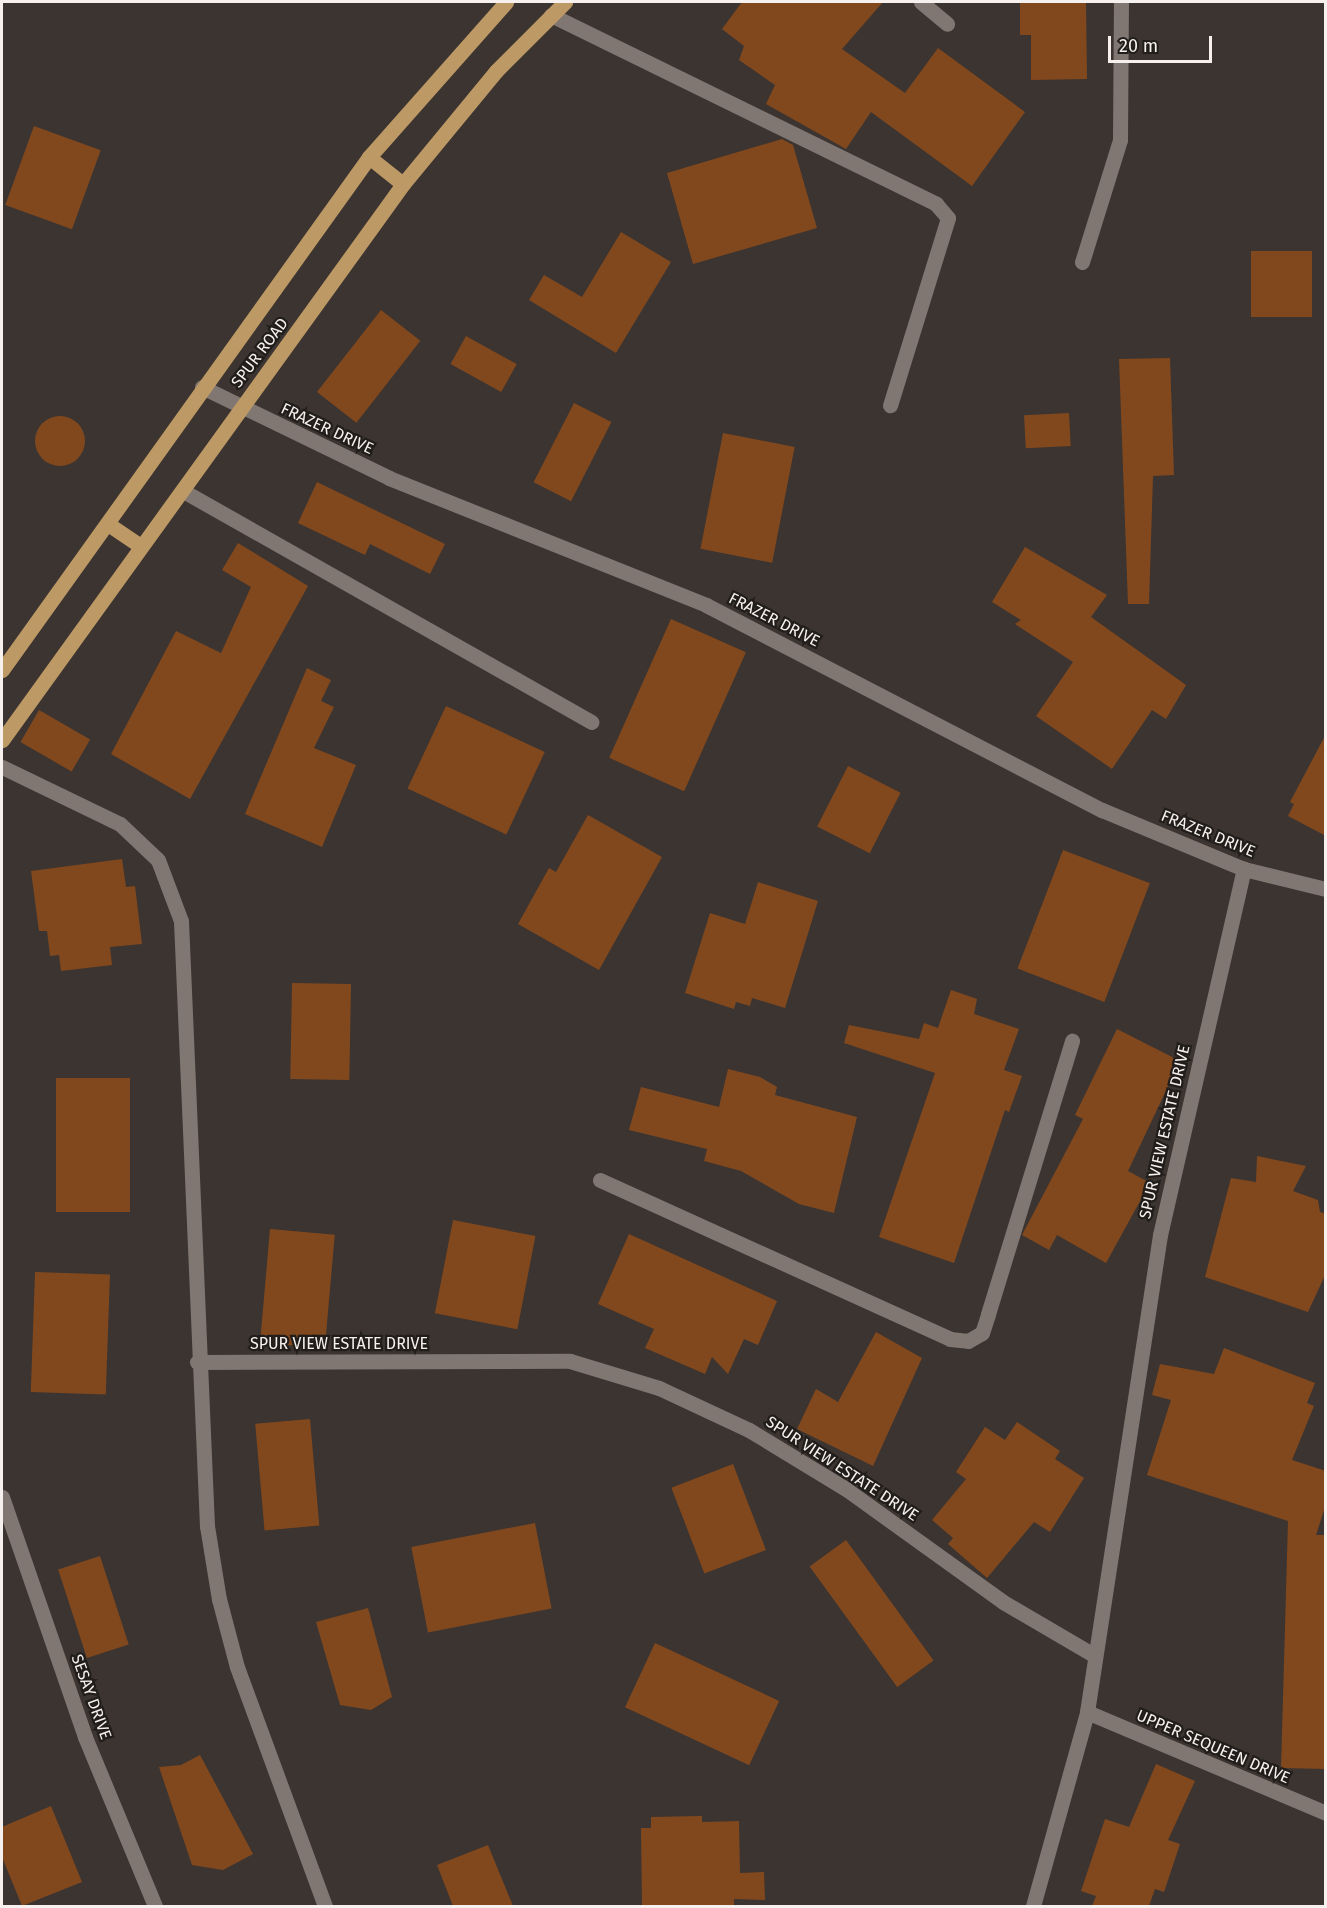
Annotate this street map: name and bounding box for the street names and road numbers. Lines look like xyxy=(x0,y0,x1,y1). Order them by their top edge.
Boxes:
street label: SPUR ROAD xyxy=(228,314,292,392)
street label: FRAZER DRIVE xyxy=(278,399,376,459)
street label: FRAZER DRIVE xyxy=(725,589,823,651)
street label: FRAZER DRIVE xyxy=(1158,806,1258,862)
street label: SPUR VIEW ESTATE DRIVE xyxy=(1136,1043,1194,1221)
street label: SPUR VIEW ESTATE DRIVE xyxy=(250,1334,428,1354)
street label: SPUR VIEW ESTATE DRIVE xyxy=(762,1412,922,1526)
street label: SESAY DRIVE xyxy=(67,1652,115,1742)
street label: UPPER SEQUEEN DRIVE xyxy=(1133,1706,1293,1788)

